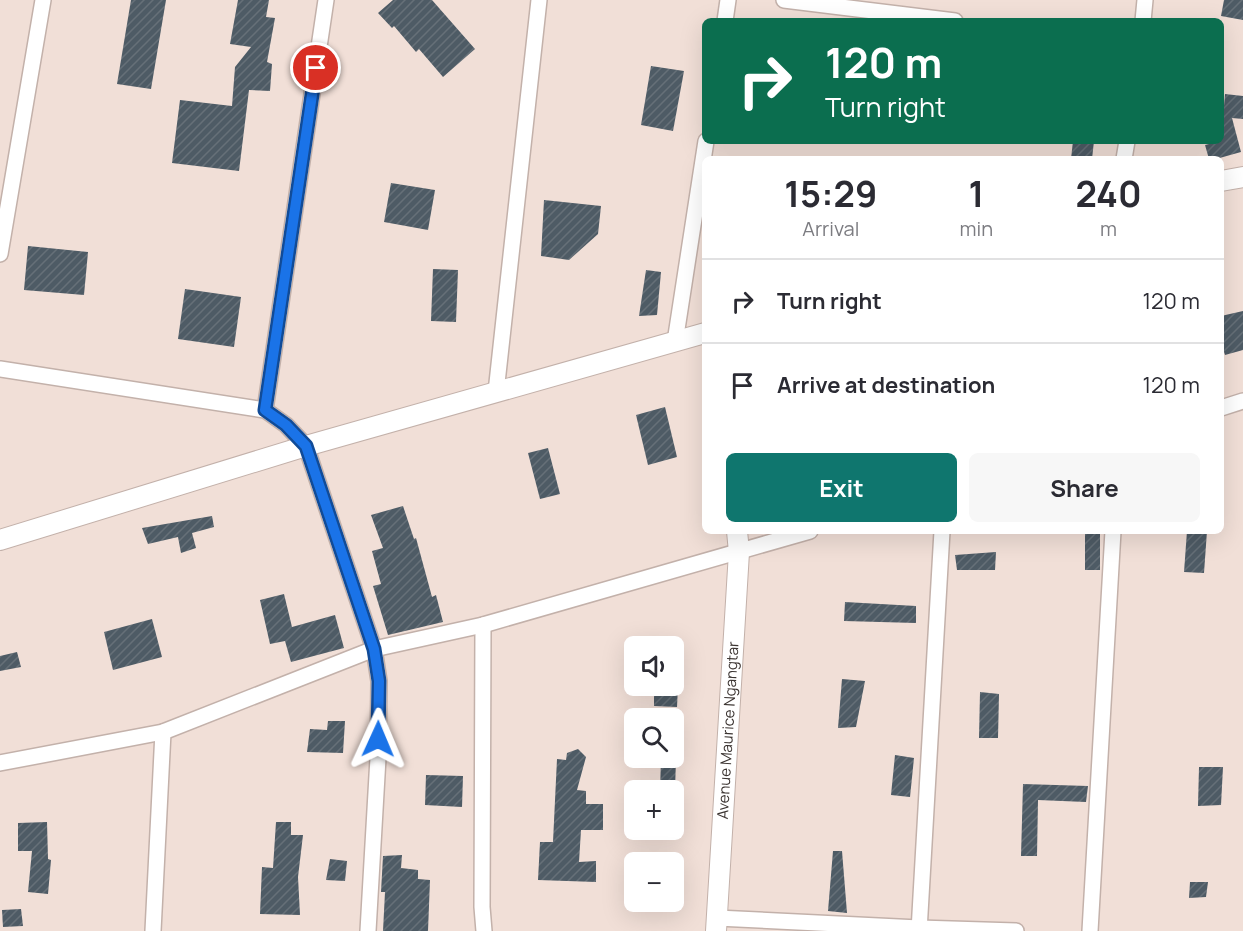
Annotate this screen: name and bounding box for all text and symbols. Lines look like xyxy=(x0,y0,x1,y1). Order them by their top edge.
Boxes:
text: 120 m xyxy=(825,33,942,91)
pin xyxy=(290,42,341,93)
icon: right xyxy=(726,42,804,120)
icon: arrive xyxy=(299,51,332,84)
text: Turn right xyxy=(825,88,946,125)
text: 15:29 xyxy=(784,169,877,218)
text: 1 xyxy=(968,169,984,218)
text: 240 xyxy=(1075,169,1142,218)
text: Arrival xyxy=(802,215,859,242)
text: min xyxy=(960,215,993,242)
text: m xyxy=(1100,215,1117,242)
icon: right xyxy=(726,285,759,318)
text: Turn right xyxy=(777,286,882,316)
text: 120 m xyxy=(1142,286,1200,316)
icon: arrive xyxy=(726,369,759,402)
text: Arrive at destination xyxy=(777,370,995,400)
text: 120 m xyxy=(1142,370,1200,400)
button: Exit xyxy=(726,453,957,522)
button: Share xyxy=(969,453,1200,522)
map controls xyxy=(624,636,684,912)
button: sound xyxy=(624,636,684,696)
street label: Avenue Maurice Ngangtar xyxy=(712,640,744,820)
position arrow xyxy=(346,707,410,771)
button: search xyxy=(624,708,684,768)
button: + xyxy=(624,780,684,840)
button: − xyxy=(624,852,684,912)

